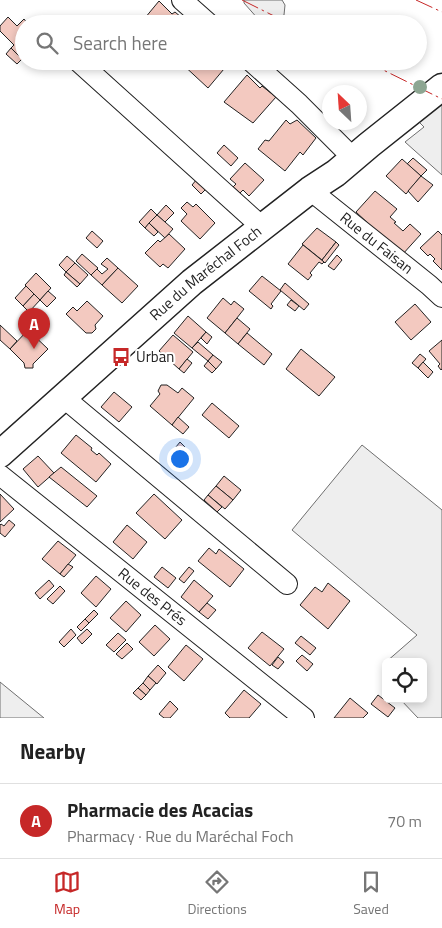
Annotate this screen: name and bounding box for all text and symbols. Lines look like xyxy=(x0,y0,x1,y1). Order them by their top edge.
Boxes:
search box xyxy=(15,15,427,70)
text: Search here xyxy=(73,28,167,57)
icon: search xyxy=(33,29,61,57)
north arrow xyxy=(322,85,367,130)
street label: Rue du Faisan xyxy=(335,206,418,279)
street label: Rue du Maréchal Foch xyxy=(144,220,266,326)
pin: A xyxy=(18,308,50,349)
place label: Urban xyxy=(136,345,174,368)
bus stop icon: Urban xyxy=(110,346,132,368)
your location xyxy=(167,446,193,472)
street label: Rue des Prés xyxy=(113,562,192,631)
map controls xyxy=(382,658,427,703)
button: locate xyxy=(382,658,427,703)
text: Nearby xyxy=(20,735,85,767)
text: Pharmacie des Acacias xyxy=(67,795,253,824)
text: A xyxy=(31,809,41,833)
text: 70 m xyxy=(387,809,422,833)
text: Pharmacy · Rue du Maréchal Foch xyxy=(67,824,293,848)
tab: Map xyxy=(53,868,81,919)
tab: Directions xyxy=(187,868,247,919)
tab: Saved xyxy=(353,868,389,919)

